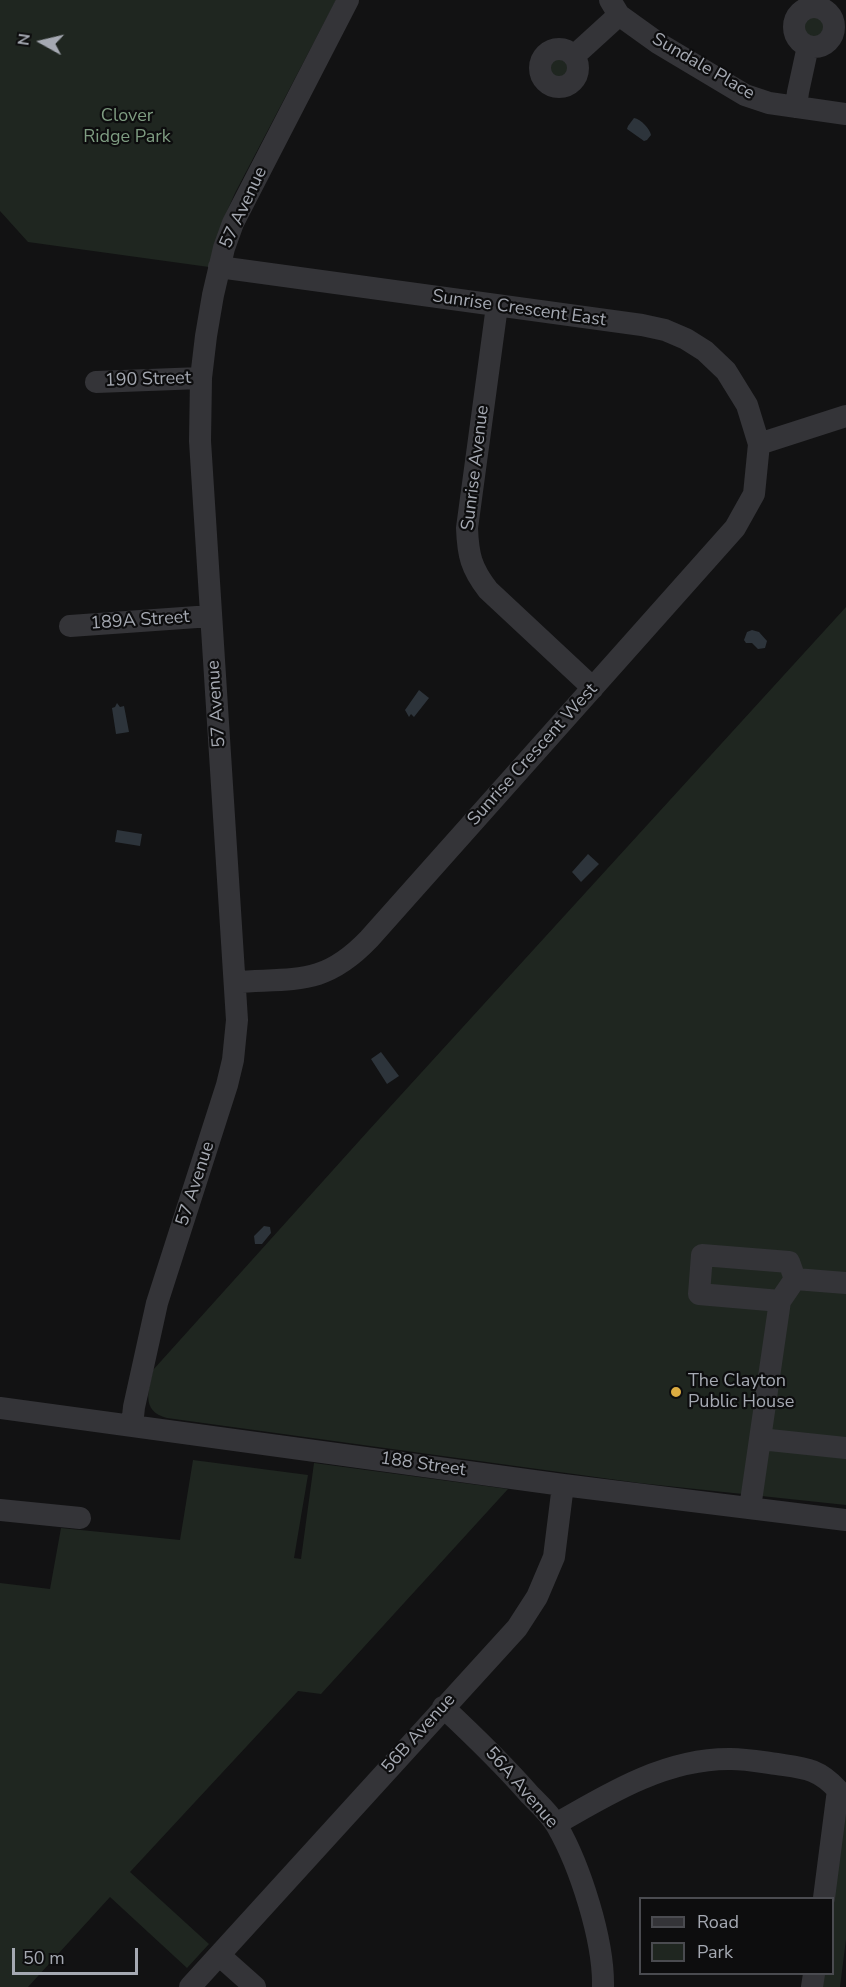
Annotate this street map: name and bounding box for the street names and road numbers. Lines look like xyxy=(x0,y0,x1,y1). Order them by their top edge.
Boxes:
street label: Sundale Place xyxy=(648,29,758,105)
street label: 57 Avenue xyxy=(216,164,272,252)
street label: Sunrise Crescent East xyxy=(431,286,607,332)
street label: 190 Street xyxy=(105,368,191,392)
street label: Sunrise Avenue xyxy=(458,404,494,532)
street label: 189A Street xyxy=(90,607,190,635)
street label: 57 Avenue xyxy=(203,660,231,748)
street label: Sunrise Crescent West xyxy=(464,680,602,830)
street label: 57 Avenue xyxy=(172,1139,220,1229)
street label: 188 Street xyxy=(379,1448,467,1482)
street label: 56B Avenue xyxy=(378,1690,460,1778)
street label: 56A Avenue xyxy=(480,1743,562,1833)

